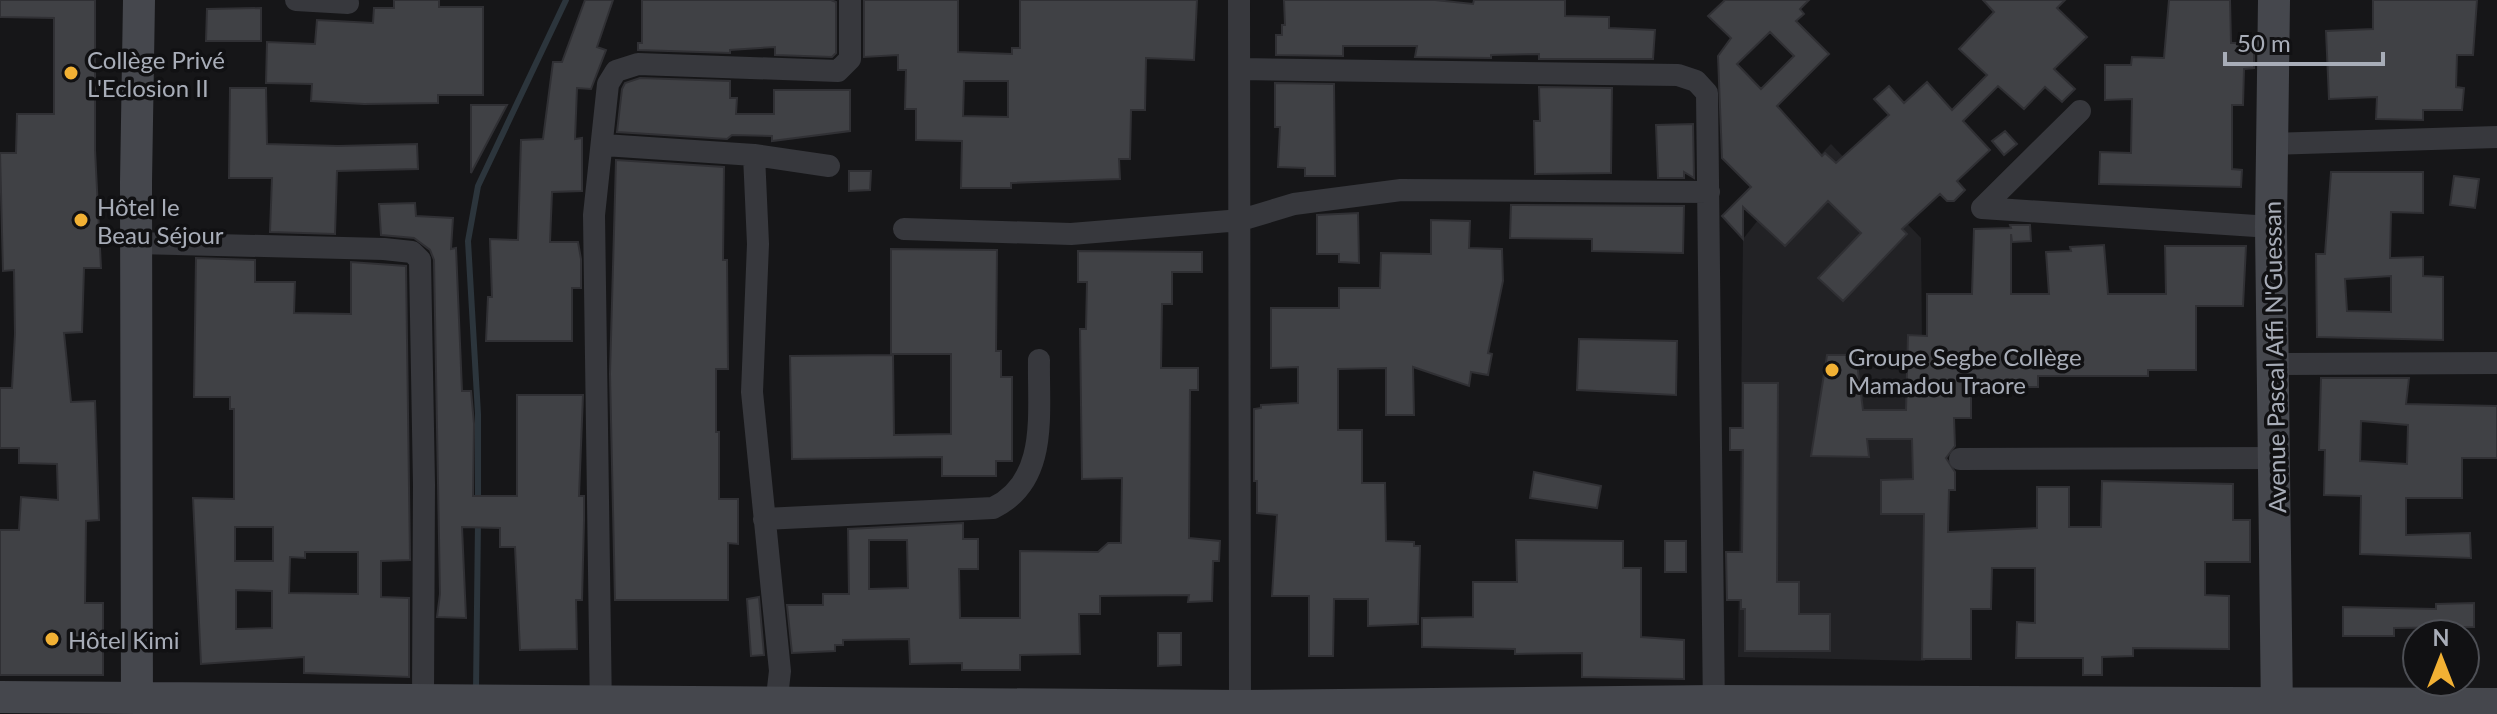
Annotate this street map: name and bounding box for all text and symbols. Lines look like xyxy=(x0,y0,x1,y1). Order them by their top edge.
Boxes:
scale bar xyxy=(2225,16,2383,66)
text: 50 m xyxy=(2237,28,2291,57)
place label: Collège Privé L'Eclosion II xyxy=(87,45,225,102)
marker: Collège Privé L'Eclosion II xyxy=(62,64,80,82)
place label: Hôtel le Beau Séjour xyxy=(97,192,224,249)
street label: Avenue Pascal Affi N'Guessan xyxy=(2257,201,2291,513)
marker: Hôtel le Beau Séjour xyxy=(72,211,90,229)
place label: Groupe Segbe Collège Mamadou Traore xyxy=(1848,342,2082,399)
marker: Groupe Segbe Collège Mamadou Traore xyxy=(1823,361,1841,379)
north arrow xyxy=(2401,618,2481,698)
text: N xyxy=(2433,624,2449,651)
place label: Hôtel Kimi xyxy=(68,625,180,654)
marker: Hôtel Kimi xyxy=(43,630,61,648)

